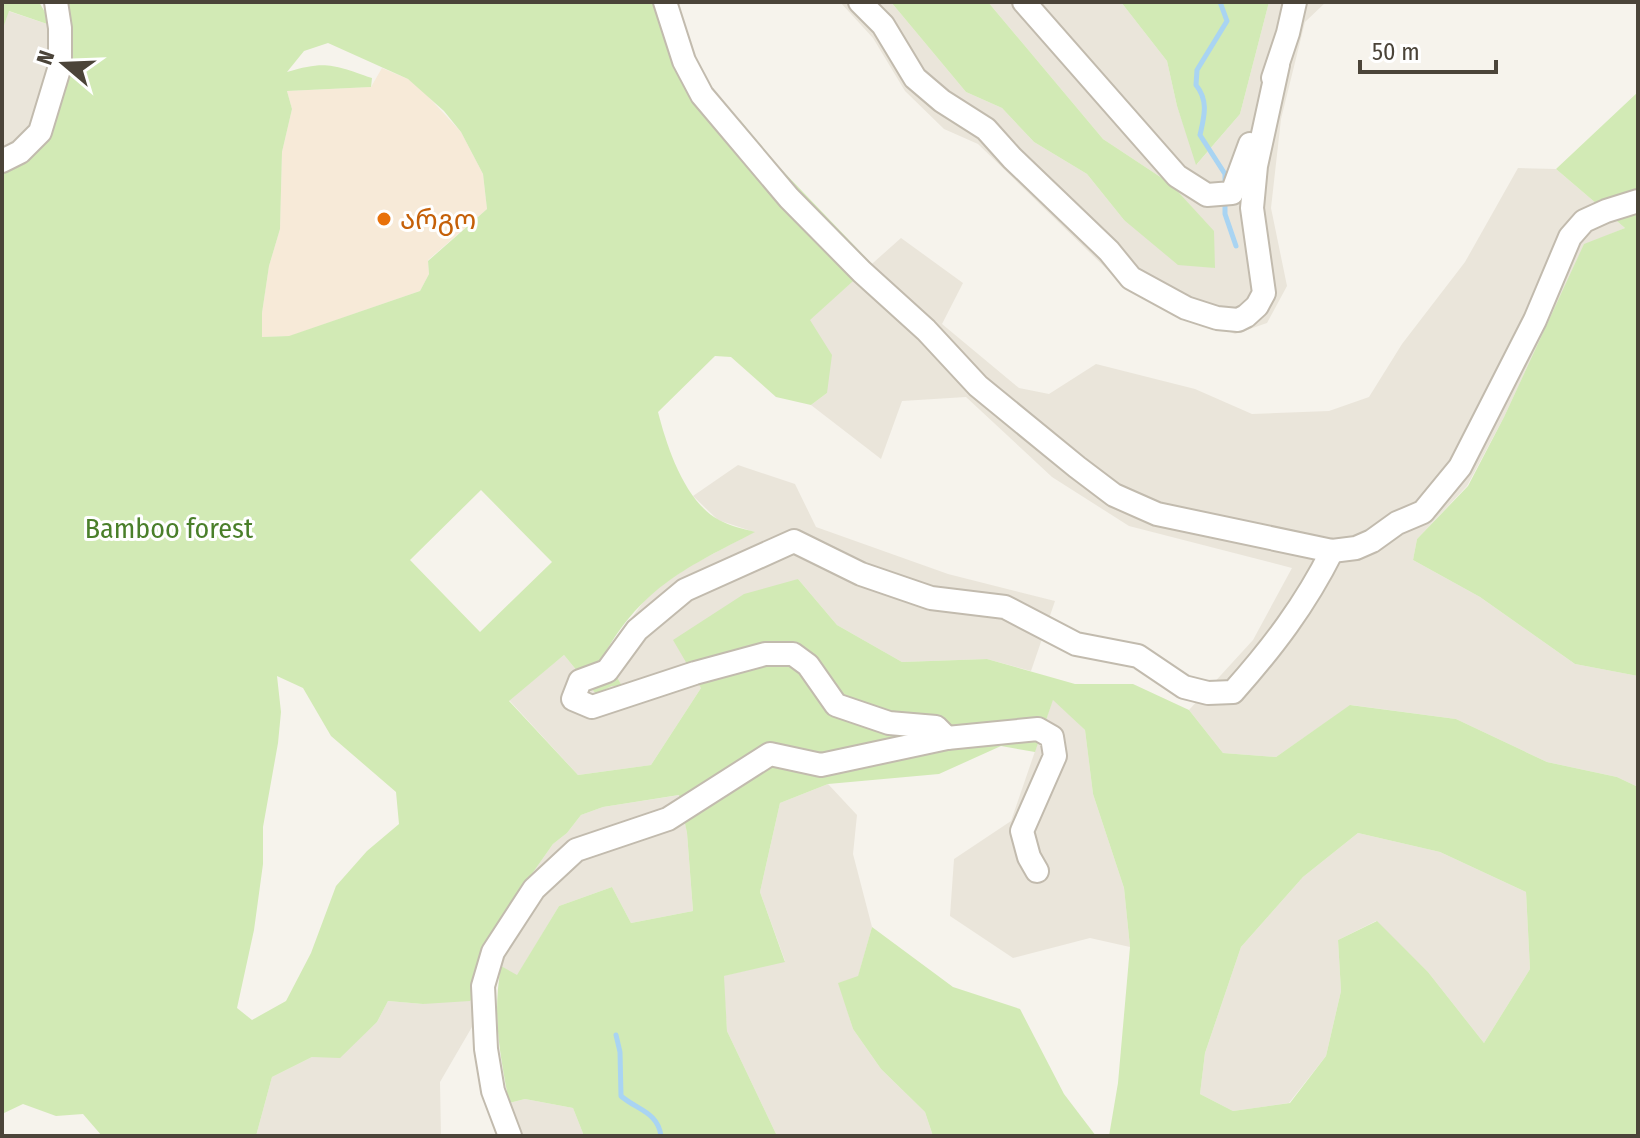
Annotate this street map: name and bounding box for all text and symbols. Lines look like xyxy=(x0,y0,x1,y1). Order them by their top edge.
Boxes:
north arrow xyxy=(24,24,104,104)
scale bar xyxy=(1360,24,1496,74)
text: 50 m xyxy=(1372,38,1420,66)
text: N xyxy=(31,47,60,68)
place label: არგო xyxy=(400,203,476,236)
marker: არგო xyxy=(375,210,393,228)
park label: Bamboo forest xyxy=(85,512,254,545)

